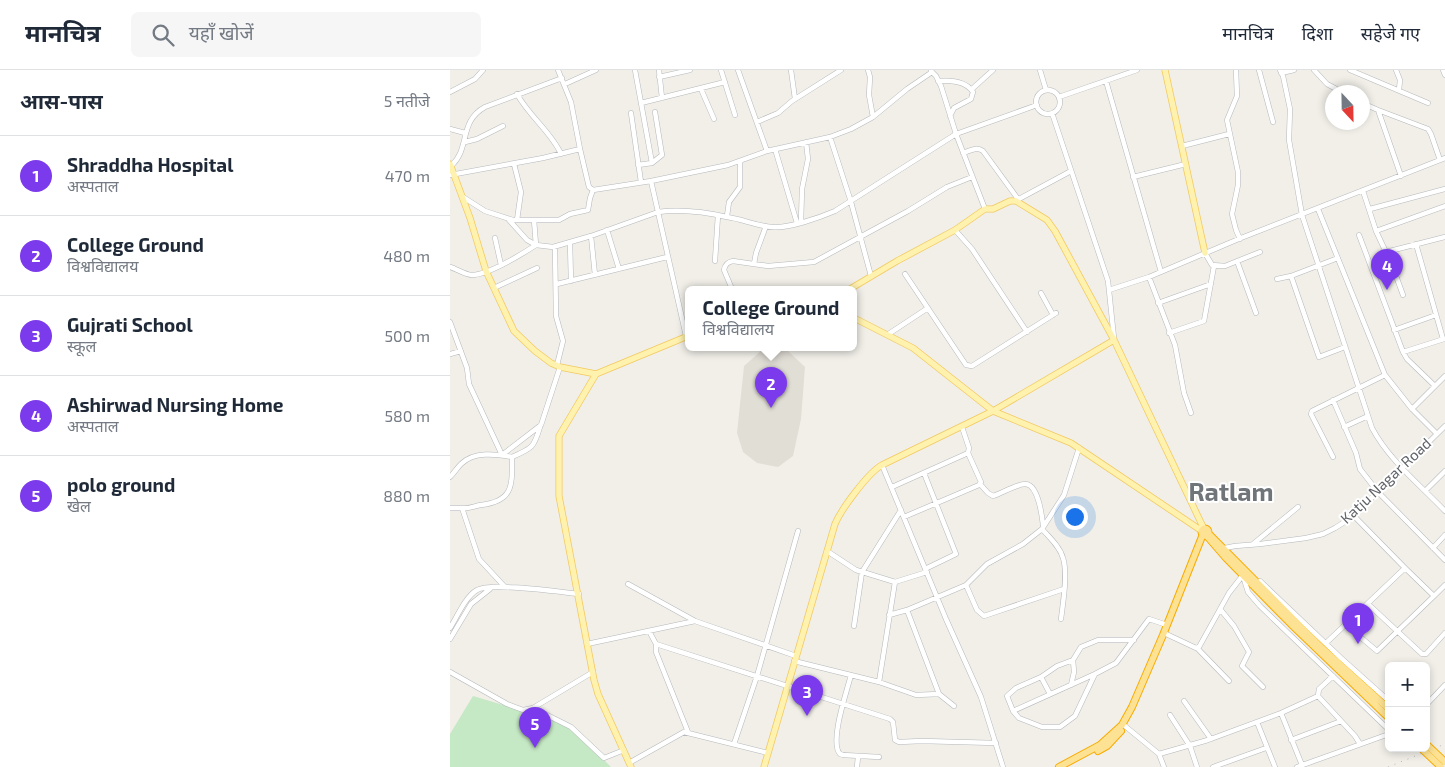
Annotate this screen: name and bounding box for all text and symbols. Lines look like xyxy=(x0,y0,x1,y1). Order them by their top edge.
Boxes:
search box xyxy=(131,12,481,57)
text: मानचित्र xyxy=(25,18,101,47)
icon: search xyxy=(149,21,177,49)
text: यहाँ खोजें xyxy=(189,21,254,44)
text: मानचित्र xyxy=(1222,22,1274,44)
text: दिशा xyxy=(1302,22,1333,44)
text: सहेजे गए xyxy=(1361,22,1420,44)
north arrow xyxy=(1325,85,1370,130)
text: आस-पास xyxy=(20,88,103,113)
text: 5 नतीजे xyxy=(384,91,430,110)
text: Shraddha Hospital xyxy=(67,153,233,176)
text: 1 xyxy=(33,166,39,185)
text: 470 m xyxy=(385,166,430,185)
text: अस्पताल xyxy=(67,176,119,195)
text: College Ground xyxy=(67,233,204,256)
text: 2 xyxy=(31,246,41,265)
text: 480 m xyxy=(383,246,430,265)
pin: 4 xyxy=(1371,249,1403,290)
text: विश्वविद्यालय xyxy=(67,256,138,275)
popup xyxy=(685,286,857,351)
text: College Ground xyxy=(703,296,839,319)
text: Gujrati School xyxy=(67,313,193,336)
text: विश्वविद्यालय xyxy=(703,319,774,338)
text: 3 xyxy=(31,326,41,345)
text: 500 m xyxy=(385,326,430,345)
text: स्कूल xyxy=(67,336,96,355)
pin: 2 xyxy=(755,367,787,408)
text: Ashirwad Nursing Home xyxy=(67,393,283,416)
text: 4 xyxy=(31,406,41,425)
text: 580 m xyxy=(384,406,430,425)
text: अस्पताल xyxy=(67,416,119,435)
street label: Katju Nagar Road xyxy=(1336,434,1435,528)
text: polo ground xyxy=(67,473,175,496)
district label: Ratlam xyxy=(1188,476,1274,506)
text: 5 xyxy=(32,486,40,505)
text: 880 m xyxy=(383,486,430,505)
text: खेल xyxy=(67,496,91,515)
your location xyxy=(1062,504,1088,530)
pin: 1 xyxy=(1342,603,1374,644)
map controls xyxy=(1385,662,1430,752)
button: + xyxy=(1385,662,1430,707)
pin: 3 xyxy=(791,675,823,716)
pin: 5 xyxy=(519,707,551,748)
button: − xyxy=(1385,707,1430,752)

